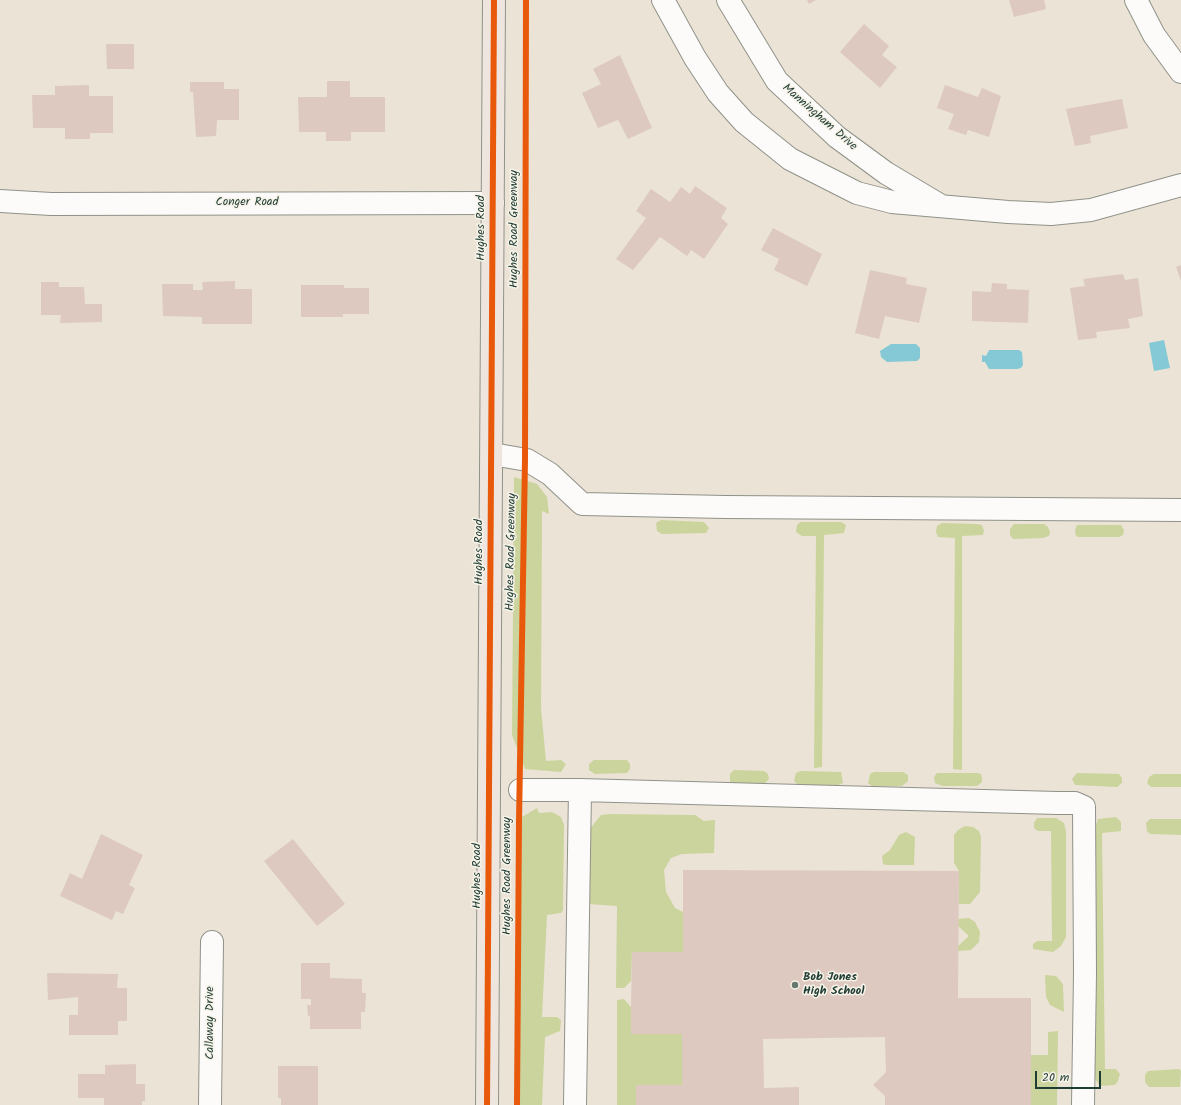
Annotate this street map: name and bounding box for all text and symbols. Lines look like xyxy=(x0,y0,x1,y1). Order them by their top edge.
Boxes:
street label: Manningham Drive xyxy=(779,82,859,154)
street label: Hughes Road Greenway xyxy=(508,170,522,288)
street label: Hughes Road xyxy=(475,195,489,261)
street label: Conger Road xyxy=(216,196,278,210)
street label: Hughes Road Greenway xyxy=(504,493,520,611)
street label: Hughes Road xyxy=(473,519,487,585)
street label: Hughes Road Greenway xyxy=(501,817,515,935)
street label: Hughes Road xyxy=(471,843,485,909)
place label: Bob Jones High School xyxy=(803,971,864,999)
marker: Bob Jones High School xyxy=(790,980,800,990)
street label: Callaway Drive xyxy=(204,986,218,1060)
scale bar xyxy=(1037,1063,1103,1089)
text: 20 m xyxy=(1042,1068,1069,1087)

